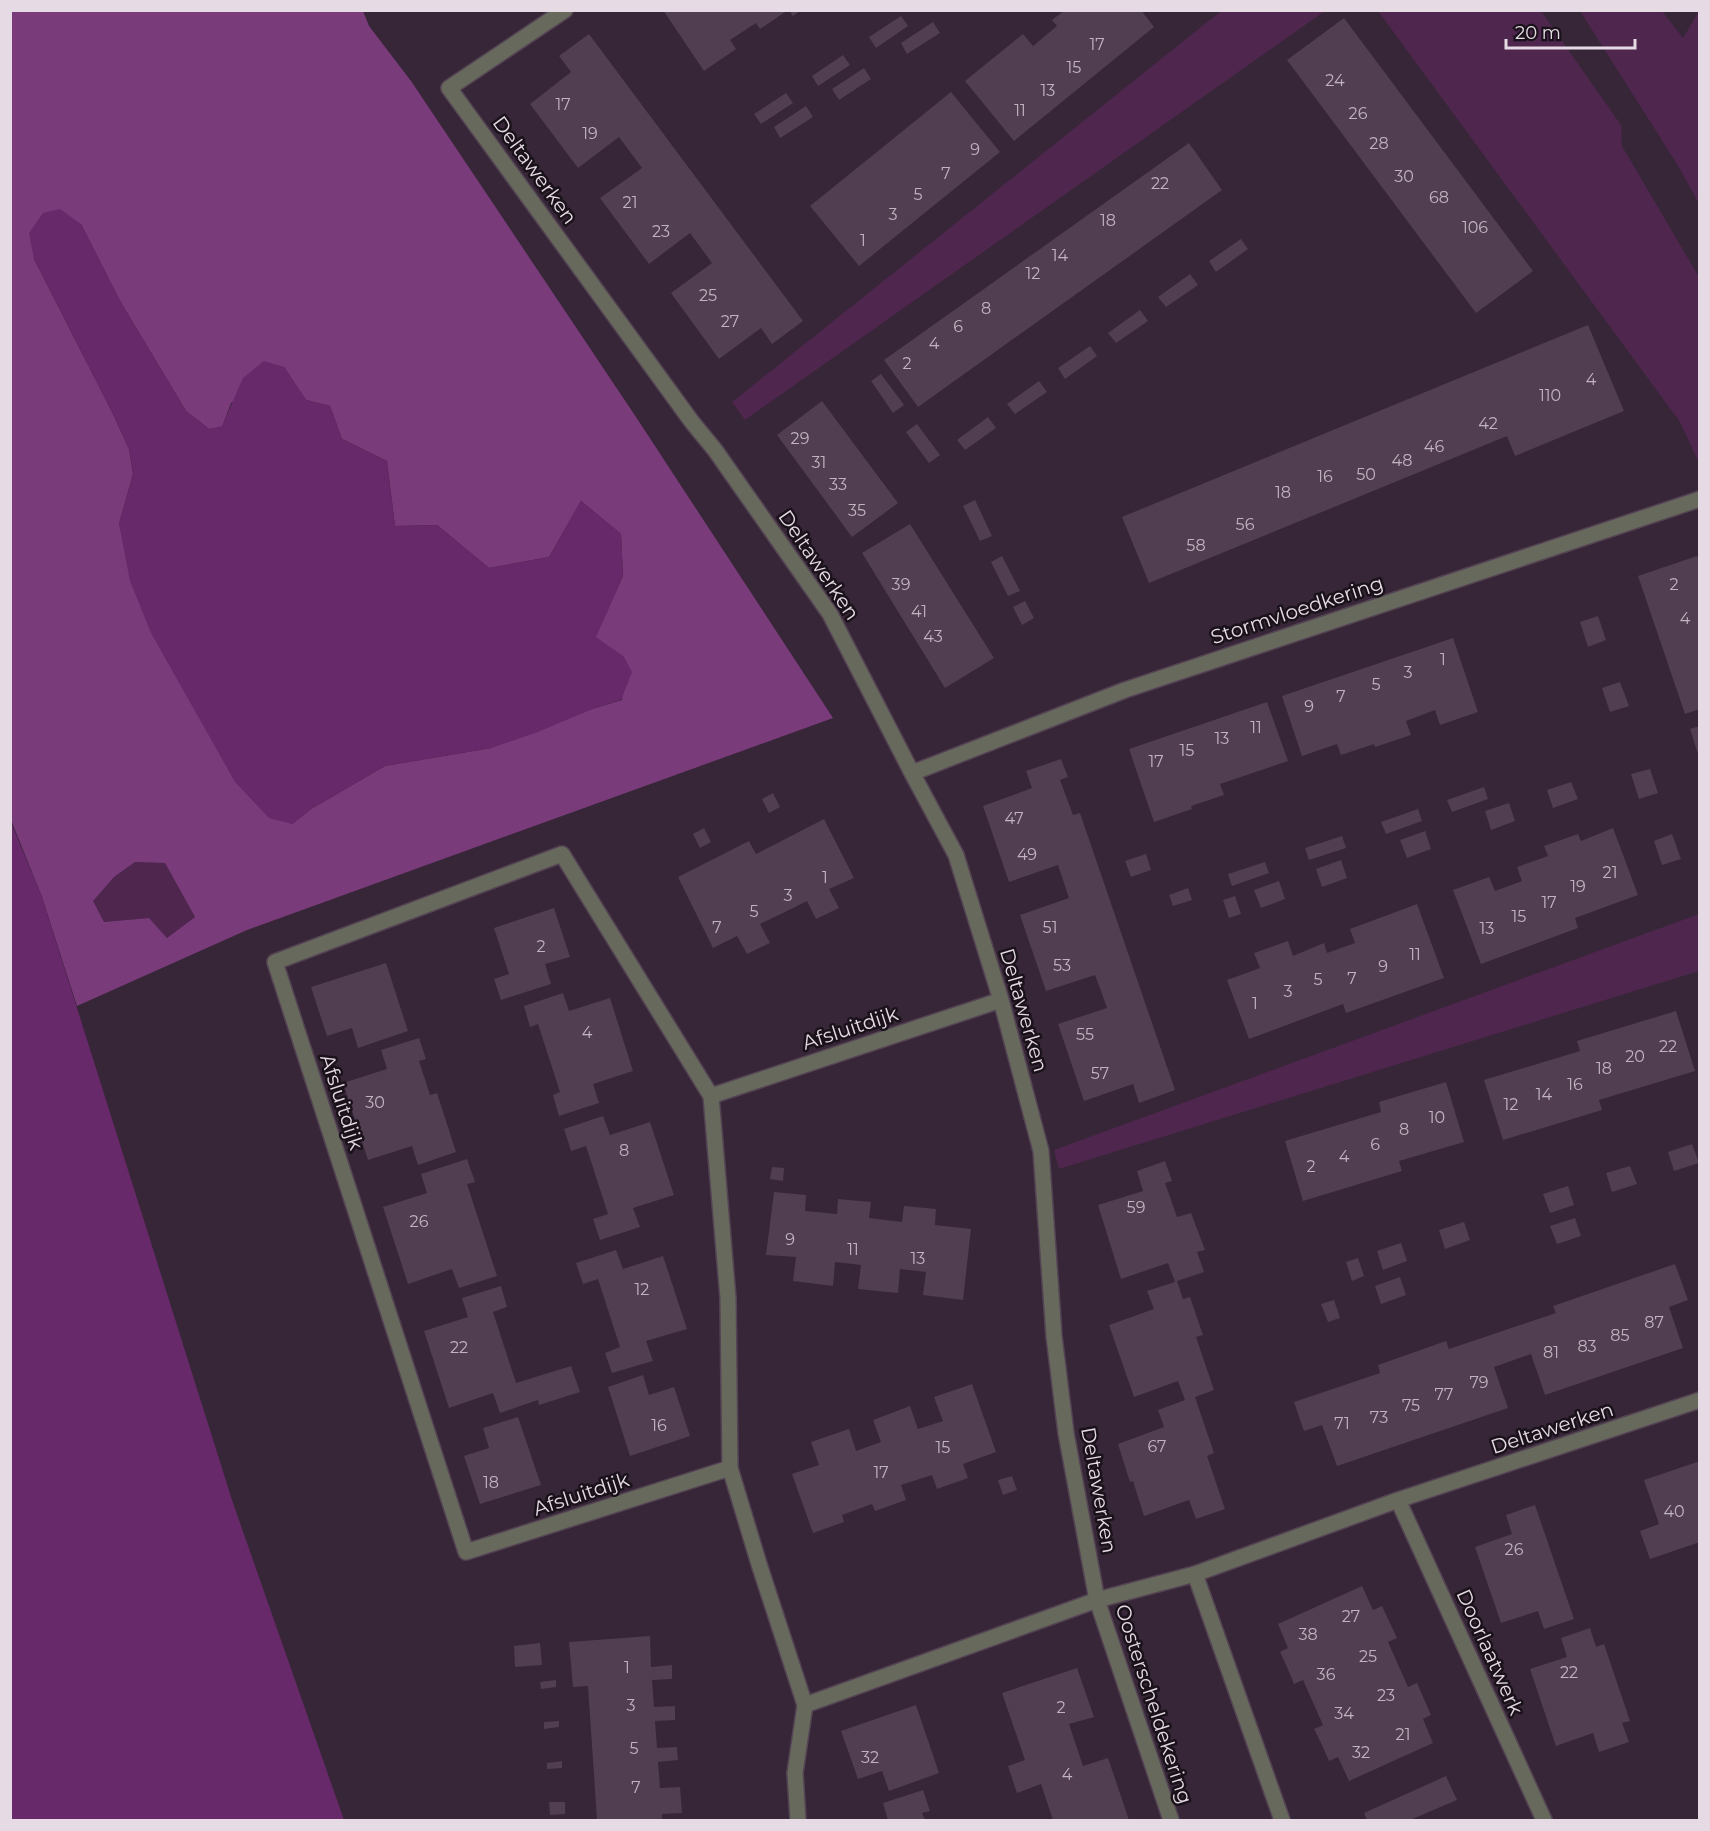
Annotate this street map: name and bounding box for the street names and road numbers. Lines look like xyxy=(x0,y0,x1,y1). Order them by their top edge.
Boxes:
street label: Deltawerken xyxy=(488,111,582,229)
street label: Deltawerken xyxy=(773,505,865,625)
street label: Stormvloedkering xyxy=(1208,571,1386,649)
street label: Deltawerken xyxy=(995,945,1053,1075)
street label: Afsluitdijk xyxy=(799,1001,901,1055)
street label: Afsluitdijk xyxy=(315,1051,369,1153)
street label: Deltawerken xyxy=(1488,1397,1616,1459)
street label: Deltawerken xyxy=(1076,1425,1122,1555)
street label: Afsluitdijk xyxy=(530,1467,632,1521)
street label: Doorlaatwerk xyxy=(1451,1585,1529,1719)
street label: Oosterscheldekering xyxy=(1110,1601,1198,1807)

